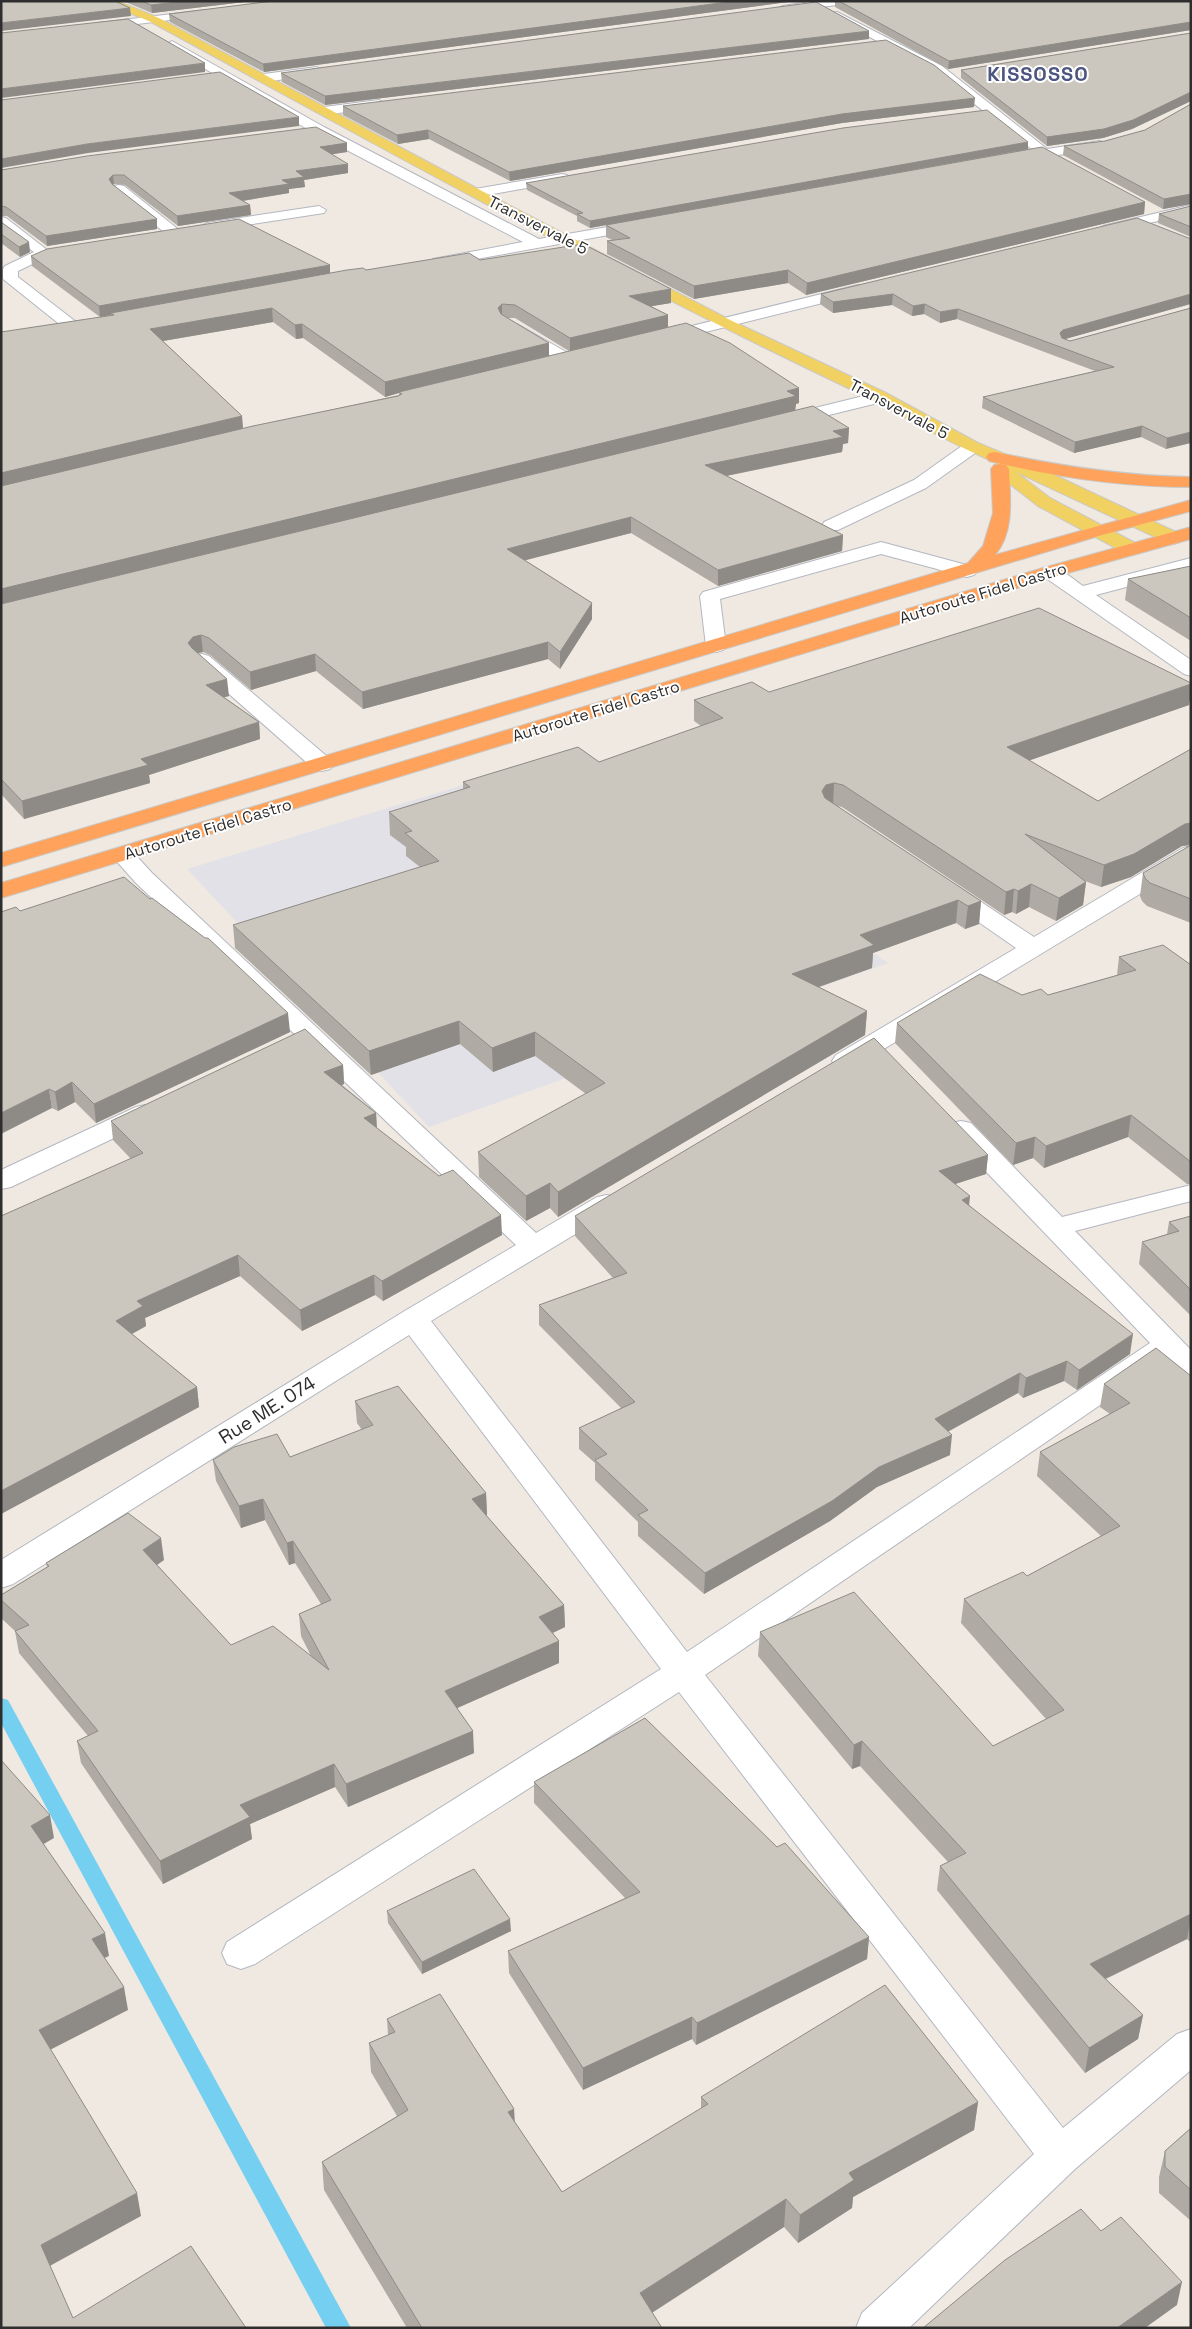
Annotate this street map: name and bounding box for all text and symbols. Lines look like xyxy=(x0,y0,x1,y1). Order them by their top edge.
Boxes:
district label: KISSOSSO xyxy=(987,61,1089,87)
street label: Transvervale 5 xyxy=(484,191,592,259)
street label: Transvervale 5 xyxy=(846,374,952,444)
street label: Autoroute Fidel Castro xyxy=(897,558,1069,628)
street label: Autoroute Fidel Castro xyxy=(510,676,682,746)
street label: Autoroute Fidel Castro xyxy=(122,794,294,864)
street label: Rue ME. 074 xyxy=(214,1370,320,1450)

